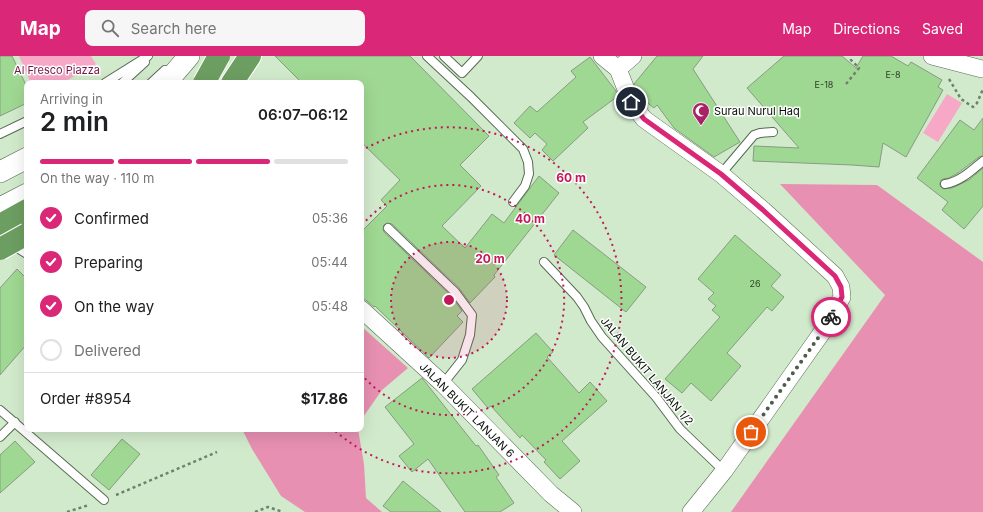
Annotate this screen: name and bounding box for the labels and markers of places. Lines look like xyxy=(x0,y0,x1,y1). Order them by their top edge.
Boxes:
pin xyxy=(614,85,648,119)
mosque icon: Surau Nurul Haq xyxy=(691,101,711,126)
place label: Surau Nurul Haq xyxy=(714,104,800,118)
centre of rings xyxy=(442,293,456,307)
pin xyxy=(734,415,768,449)

